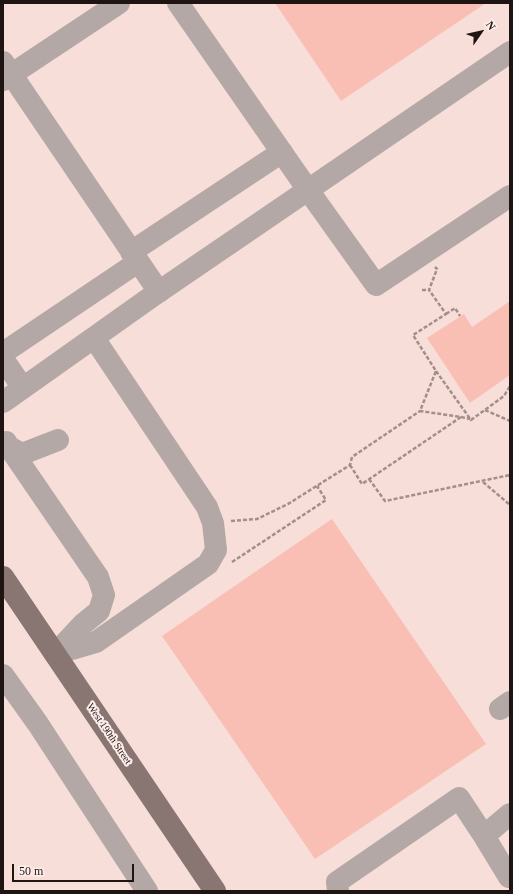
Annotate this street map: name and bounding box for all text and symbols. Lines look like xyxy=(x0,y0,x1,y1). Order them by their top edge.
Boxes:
north arrow xyxy=(461,12,501,52)
text: N xyxy=(484,19,498,32)
street label: West 190th Street xyxy=(84,701,134,767)
scale bar xyxy=(14,856,136,882)
text: 50 m xyxy=(19,864,43,878)

